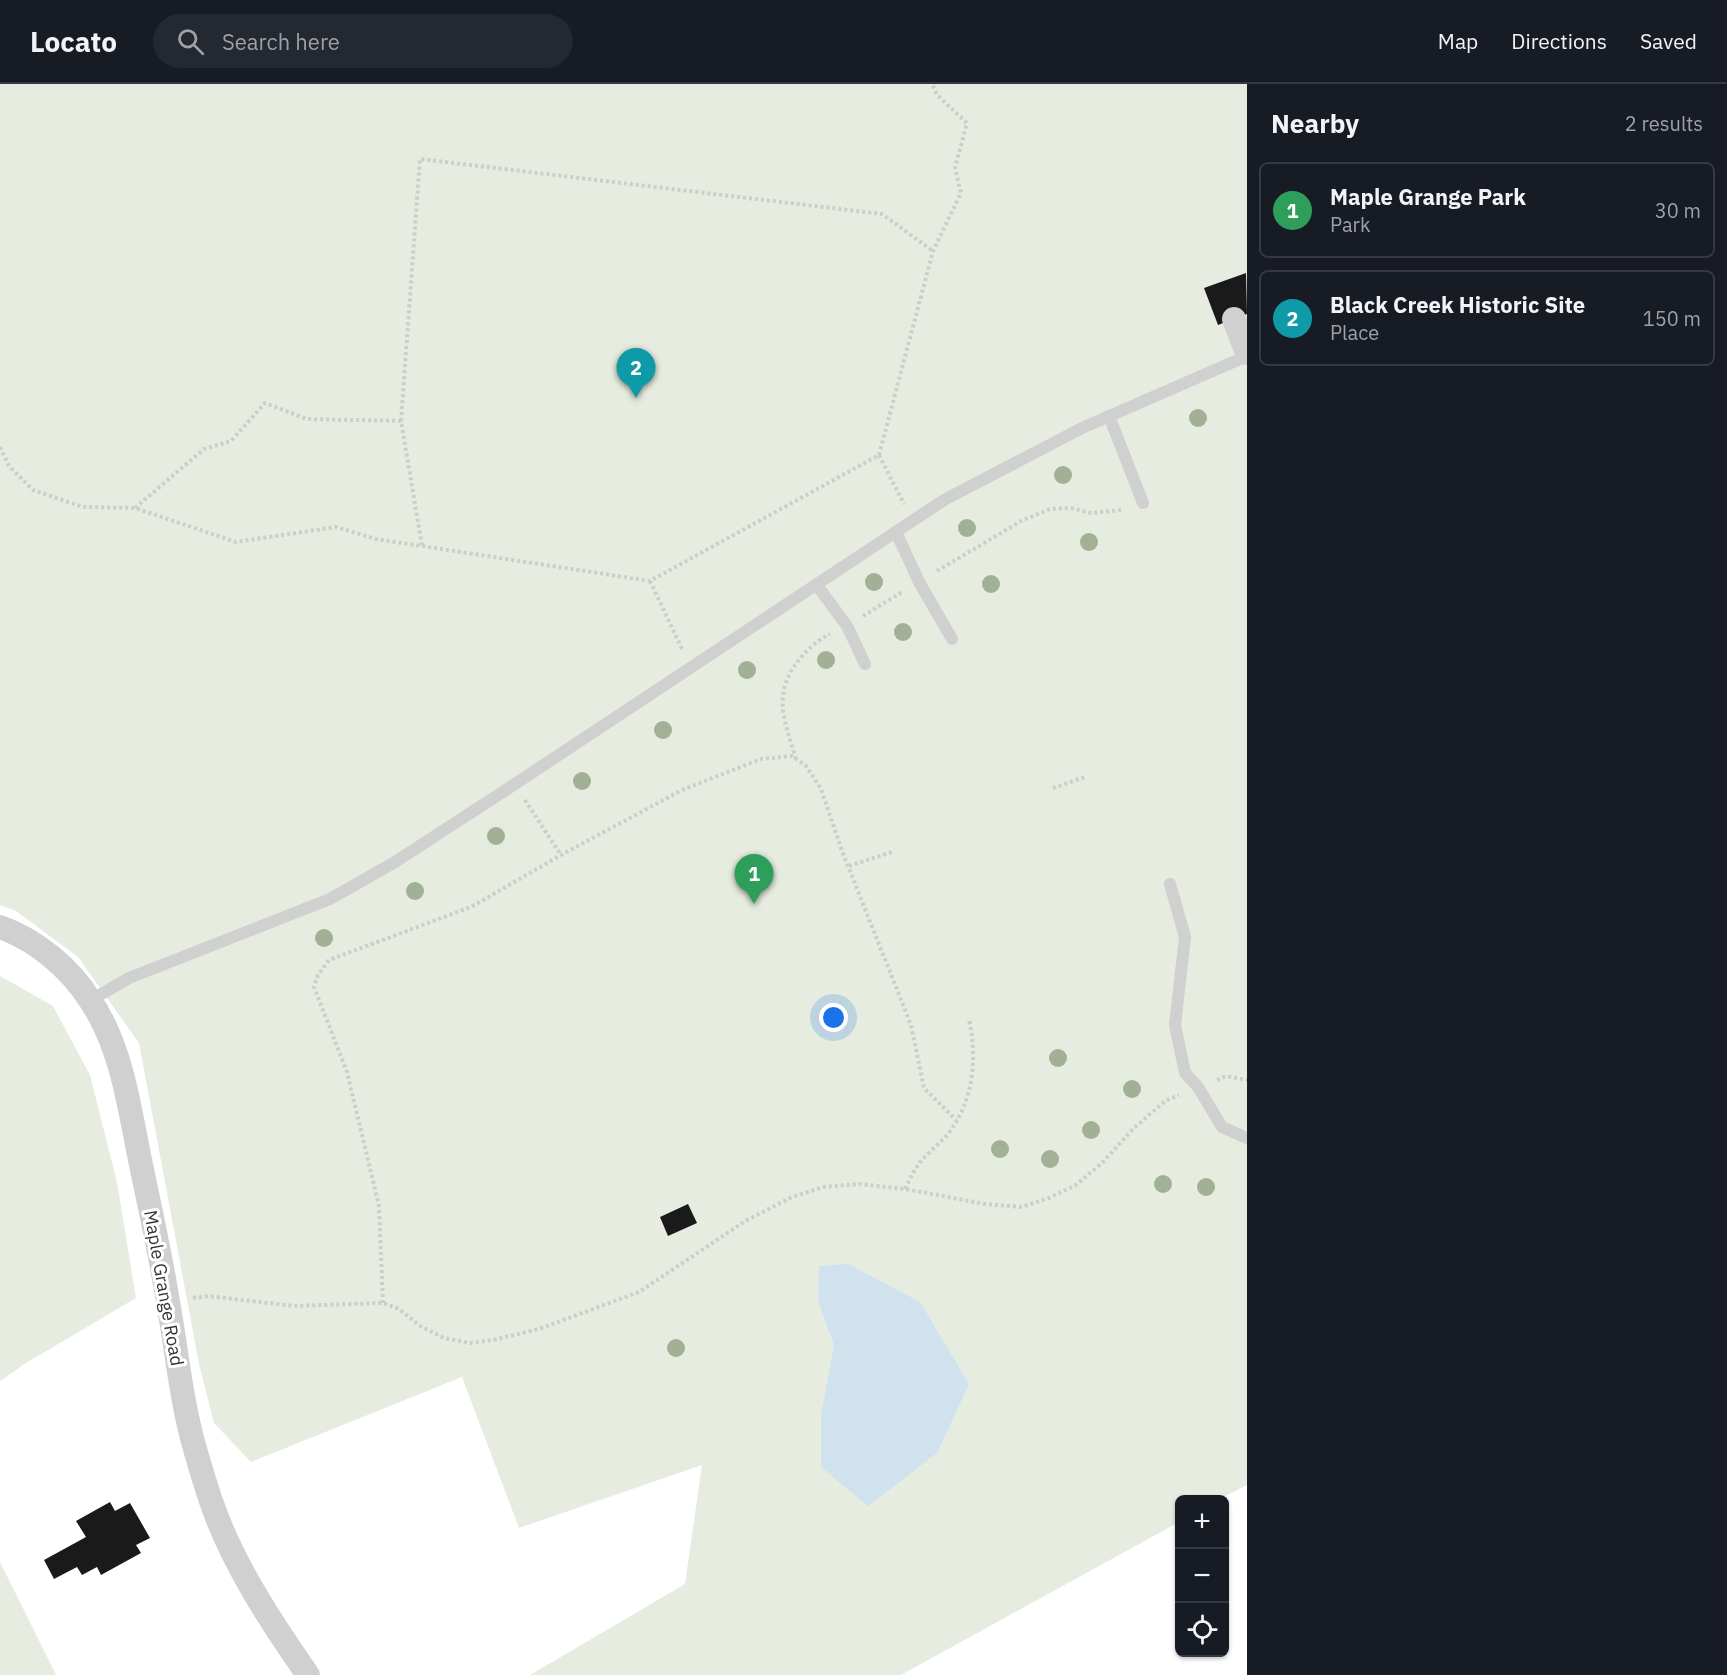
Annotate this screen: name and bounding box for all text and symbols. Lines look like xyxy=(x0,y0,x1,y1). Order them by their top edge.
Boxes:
search box xyxy=(153,14,573,68)
text: Locato xyxy=(30,23,117,60)
icon: search xyxy=(174,25,207,58)
text: Search here xyxy=(222,27,340,56)
text: Map xyxy=(1438,27,1478,55)
text: Directions xyxy=(1511,27,1607,55)
text: Saved xyxy=(1640,27,1697,55)
text: Nearby xyxy=(1271,106,1359,140)
text: 2 results xyxy=(1625,110,1703,137)
text: Maple Grange Park xyxy=(1330,182,1526,211)
text: 1 xyxy=(1287,197,1299,224)
text: 30 m xyxy=(1655,197,1701,224)
text: Park xyxy=(1330,211,1370,238)
text: Black Creek Historic Site xyxy=(1330,290,1585,319)
text: 2 xyxy=(1287,305,1299,332)
text: 150 m xyxy=(1643,305,1701,332)
text: Place xyxy=(1330,319,1379,346)
pin: 2 xyxy=(616,348,656,398)
pin: 1 xyxy=(734,854,774,904)
your location xyxy=(819,1003,848,1032)
street label: Maple Grange Road xyxy=(139,1208,189,1368)
map controls xyxy=(1175,1495,1229,1657)
button: + xyxy=(1175,1495,1229,1549)
button: − xyxy=(1175,1549,1229,1603)
button: locate xyxy=(1175,1603,1229,1657)

